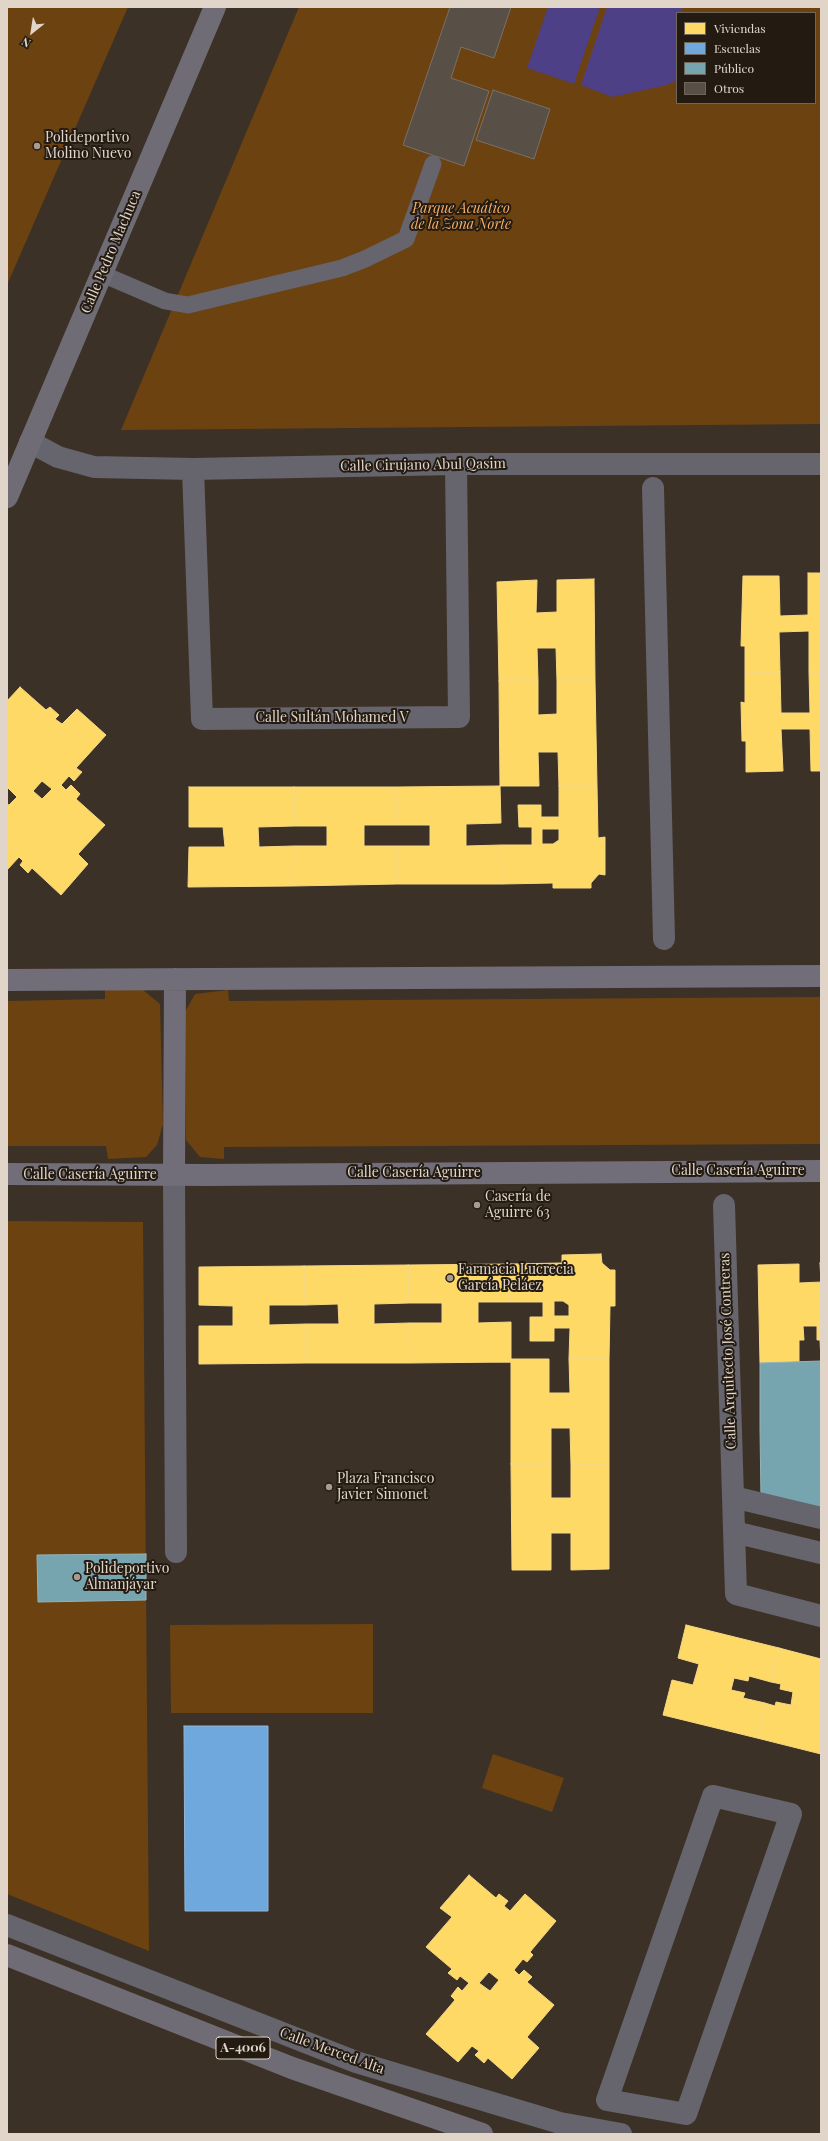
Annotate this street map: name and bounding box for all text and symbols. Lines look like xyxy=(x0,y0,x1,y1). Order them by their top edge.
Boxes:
north arrow xyxy=(12,12,52,52)
legend xyxy=(676,12,816,104)
text: Viviendas xyxy=(714,20,766,36)
text: N xyxy=(19,34,33,51)
text: Escuelas xyxy=(714,40,760,56)
text: Público xyxy=(714,60,754,76)
text: Otros xyxy=(714,80,744,96)
place label: Polideportivo Molino Nuevo xyxy=(45,130,131,162)
marker: Polideportivo Molino Nuevo xyxy=(32,141,42,151)
street label: Calle Pedro Machuca xyxy=(78,188,144,316)
park label: Parque Acuático de la Zona Norte xyxy=(411,201,511,234)
street label: Calle Cirujano Abul Qasim xyxy=(340,455,506,475)
street label: Calle Sultán Mohamed V xyxy=(255,710,409,726)
street label: Calle Casería Aguirre xyxy=(671,1163,805,1179)
street label: Calle Casería Aguirre xyxy=(347,1165,481,1181)
street label: Calle Casería Aguirre xyxy=(23,1167,157,1183)
place label: Casería de Aguirre 63 xyxy=(485,1189,551,1222)
marker: Casería de Aguirre 63 xyxy=(472,1200,482,1210)
street label: Calle Arquitecto José Contreras xyxy=(716,1252,740,1450)
place label: Farmacia Lucrecia García Peláez xyxy=(458,1262,574,1294)
marker: Farmacia Lucrecia García Peláez xyxy=(445,1273,455,1283)
place label: Plaza Francisco Javier Simonet xyxy=(337,1471,434,1504)
marker: Plaza Francisco Javier Simonet xyxy=(324,1482,334,1492)
place label: Polideportivo Almanjáyar xyxy=(85,1561,169,1594)
marker: Polideportivo Almanjáyar xyxy=(72,1572,82,1582)
street label: Calle Merced Alta xyxy=(277,2024,387,2078)
road number: A-4006 xyxy=(216,2037,270,2059)

